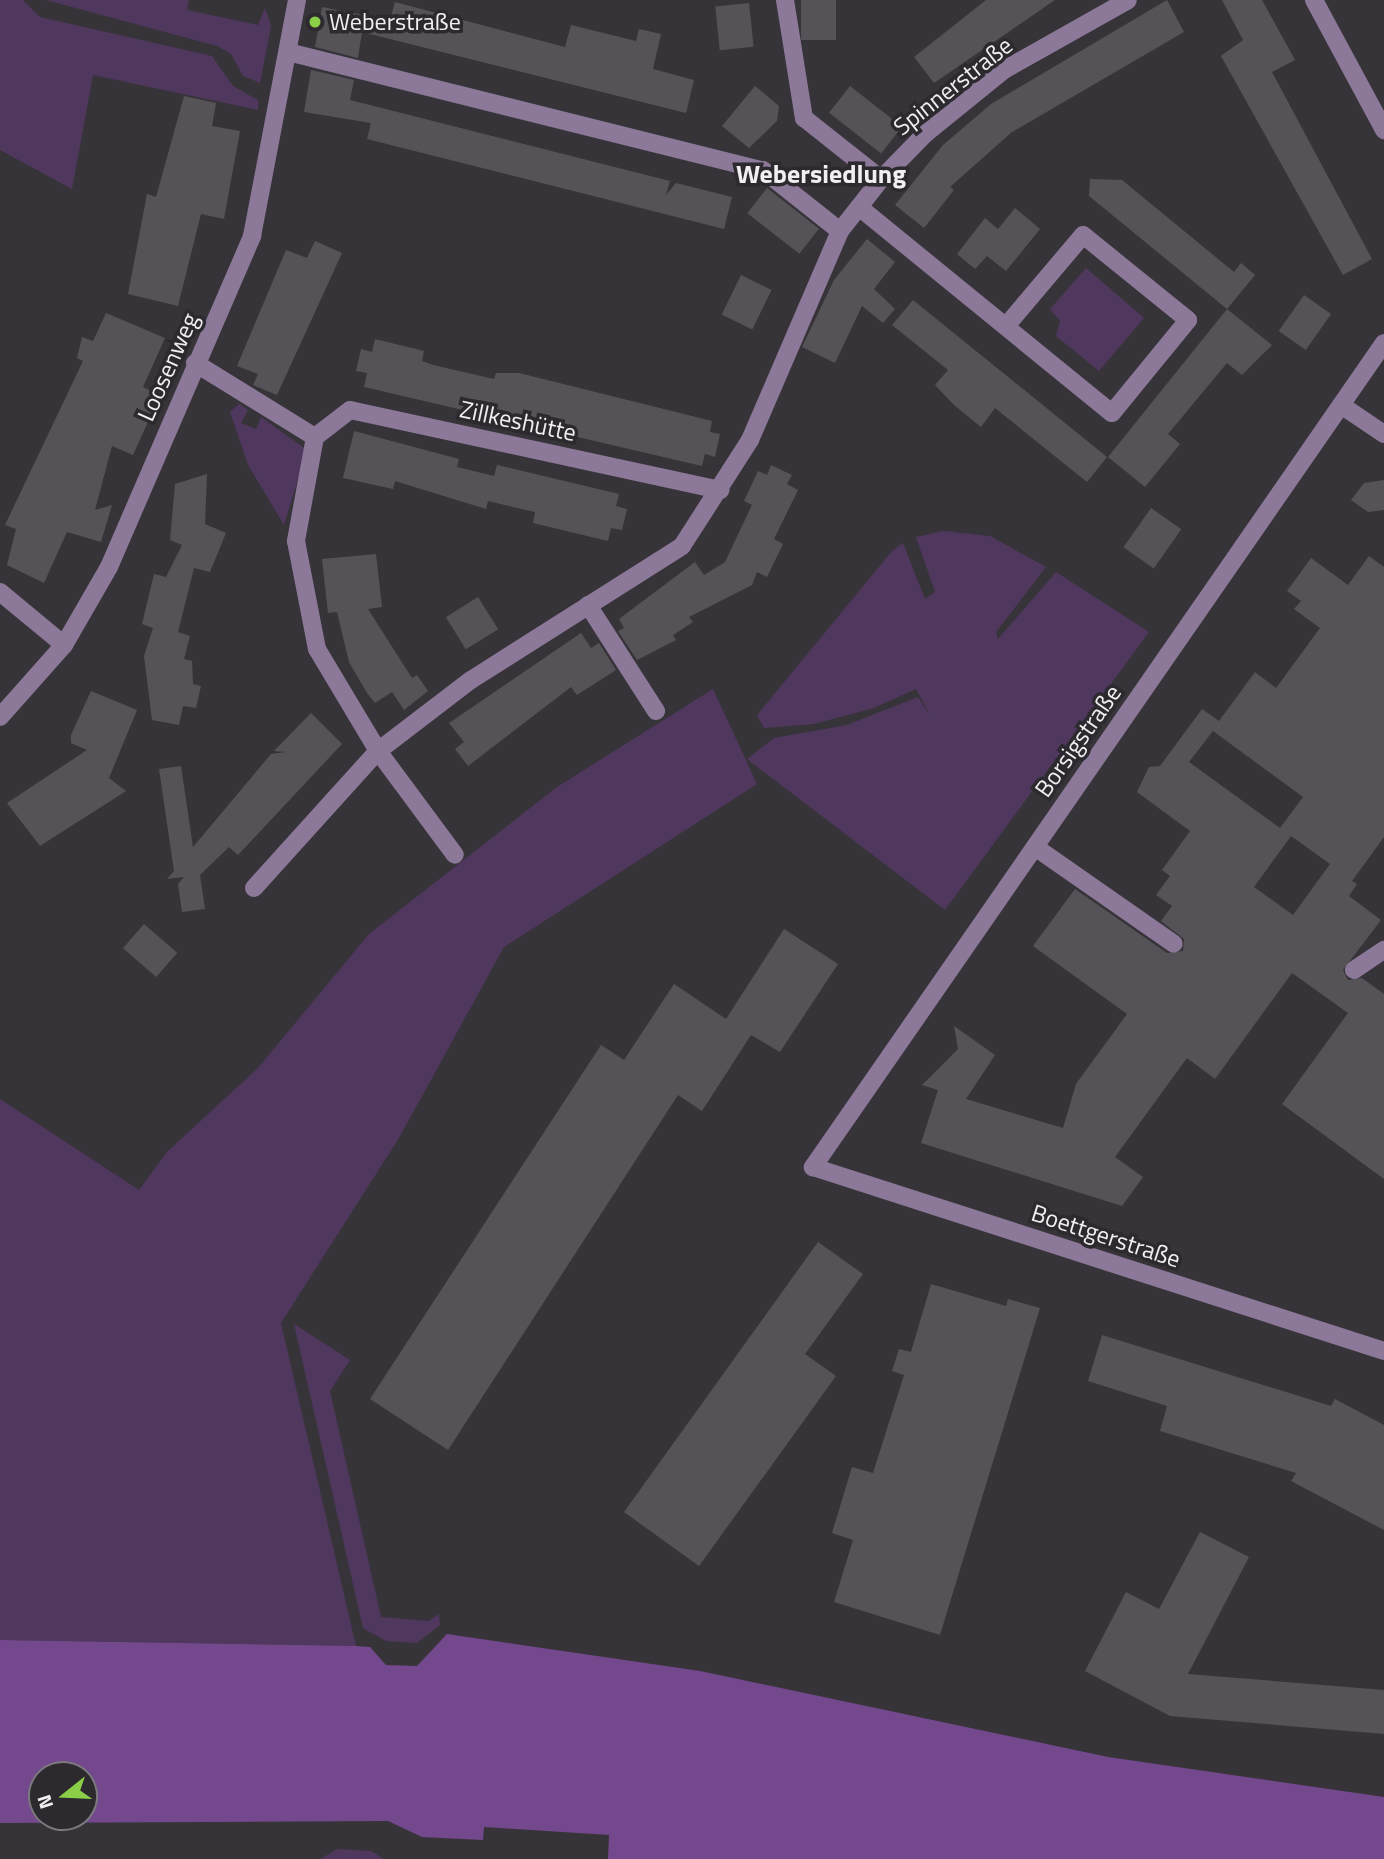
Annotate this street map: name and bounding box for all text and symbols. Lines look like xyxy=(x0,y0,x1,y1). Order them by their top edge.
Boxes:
place label: Weberstraße xyxy=(329,8,461,36)
marker: Weberstraße xyxy=(307,14,323,30)
street label: Spinnerstraße xyxy=(888,31,1018,141)
district label: Webersiedlung xyxy=(736,158,906,190)
street label: Loosenweg xyxy=(131,308,205,426)
street label: Zillkeshütte xyxy=(457,395,579,447)
street label: Borsigstraße xyxy=(1029,679,1127,803)
street label: Boettgerstraße xyxy=(1028,1198,1184,1274)
north arrow xyxy=(28,1761,98,1831)
text: N xyxy=(29,1791,60,1813)

